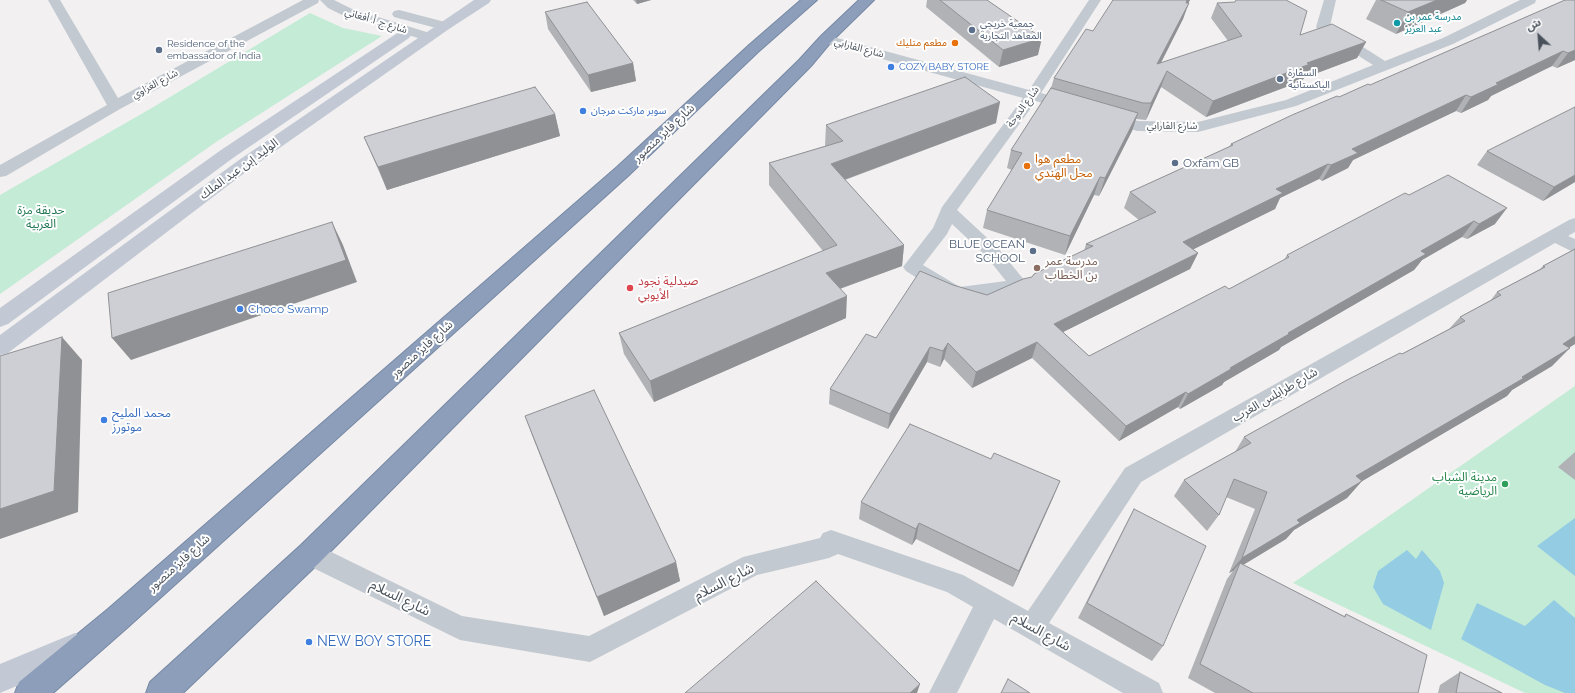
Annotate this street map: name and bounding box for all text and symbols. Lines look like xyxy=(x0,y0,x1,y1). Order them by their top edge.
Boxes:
street label: شارع ج. أ. أفغاني xyxy=(343,6,409,36)
place label: مدرسة عمر بن عبد العزيز xyxy=(1405,11,1461,34)
north arrow xyxy=(1519,16,1559,56)
text: ش xyxy=(1524,16,1543,34)
place label: جمعية خريجي المعاهد التجارية xyxy=(980,18,1042,42)
marker: مدرسة عمر بن عبد العزيز xyxy=(1392,18,1402,28)
marker: جمعية خريجي المعاهد التجارية xyxy=(967,25,977,35)
street label: شارع الفارابي xyxy=(833,36,885,60)
place label: مطعم متليك xyxy=(896,37,947,49)
place label: Residence of the embassador of India xyxy=(167,38,261,62)
marker: مطعم متليك xyxy=(950,38,960,48)
marker: Residence of the embassador of India xyxy=(154,45,164,55)
place label: COZY BABY STORE xyxy=(899,61,989,73)
marker: COZY BABY STORE xyxy=(886,62,896,72)
street label: شارع الغزاوي xyxy=(130,67,180,101)
place label: السفارة الباكستانية xyxy=(1288,67,1330,90)
marker: السفارة الباكستانية xyxy=(1275,74,1285,84)
street label: شارع الدوحة xyxy=(1004,84,1042,130)
street label: شارع فايز منصور xyxy=(630,101,698,165)
place label: سوبر ماركت مرجان xyxy=(591,105,666,117)
marker: سوبر ماركت مرجان xyxy=(578,106,588,116)
street label: شارع الفارابي xyxy=(1147,120,1197,132)
street label: الوليد إبن عبد الملك xyxy=(197,136,281,202)
place label: مطعم هوا محل الهندي xyxy=(1035,152,1092,180)
place label: Oxfam GB xyxy=(1183,156,1239,170)
marker: Oxfam GB xyxy=(1170,158,1180,168)
marker: مطعم هوا محل الهندي xyxy=(1022,161,1032,171)
park label: حديقة مزة الغربية xyxy=(17,203,65,231)
place label: BLUE OCEAN SCHOOL xyxy=(949,237,1025,265)
marker: BLUE OCEAN SCHOOL xyxy=(1028,246,1038,256)
place label: مدرسة عمر بن الخطاب xyxy=(1045,254,1098,282)
marker: مدرسة عمر بن الخطاب xyxy=(1032,263,1042,273)
place label: صيدلية نجود الأيوبي xyxy=(638,274,698,302)
marker: صيدلية نجود الأيوبي xyxy=(625,283,635,293)
place label: Choco Swamp xyxy=(248,302,329,316)
marker: Choco Swamp xyxy=(235,304,245,314)
street label: شارع فايز منصور xyxy=(388,317,456,381)
street label: شارع طرابلس الغرب xyxy=(1230,365,1320,425)
place label: محمد المليح موتورز xyxy=(112,406,171,434)
marker: محمد المليح موتورز xyxy=(99,415,109,425)
place label: مدينة الشباب الرياضية xyxy=(1432,470,1497,498)
marker: مدينة الشباب الرياضية xyxy=(1500,479,1510,489)
street label: شارع فايز منصور xyxy=(145,531,213,595)
street label: شارع السلام xyxy=(691,560,757,604)
street label: شارع السلام xyxy=(367,576,433,620)
street label: شارع السلام xyxy=(1009,609,1073,655)
place label: NEW BOY STORE xyxy=(317,634,431,650)
marker: NEW BOY STORE xyxy=(304,637,314,647)

